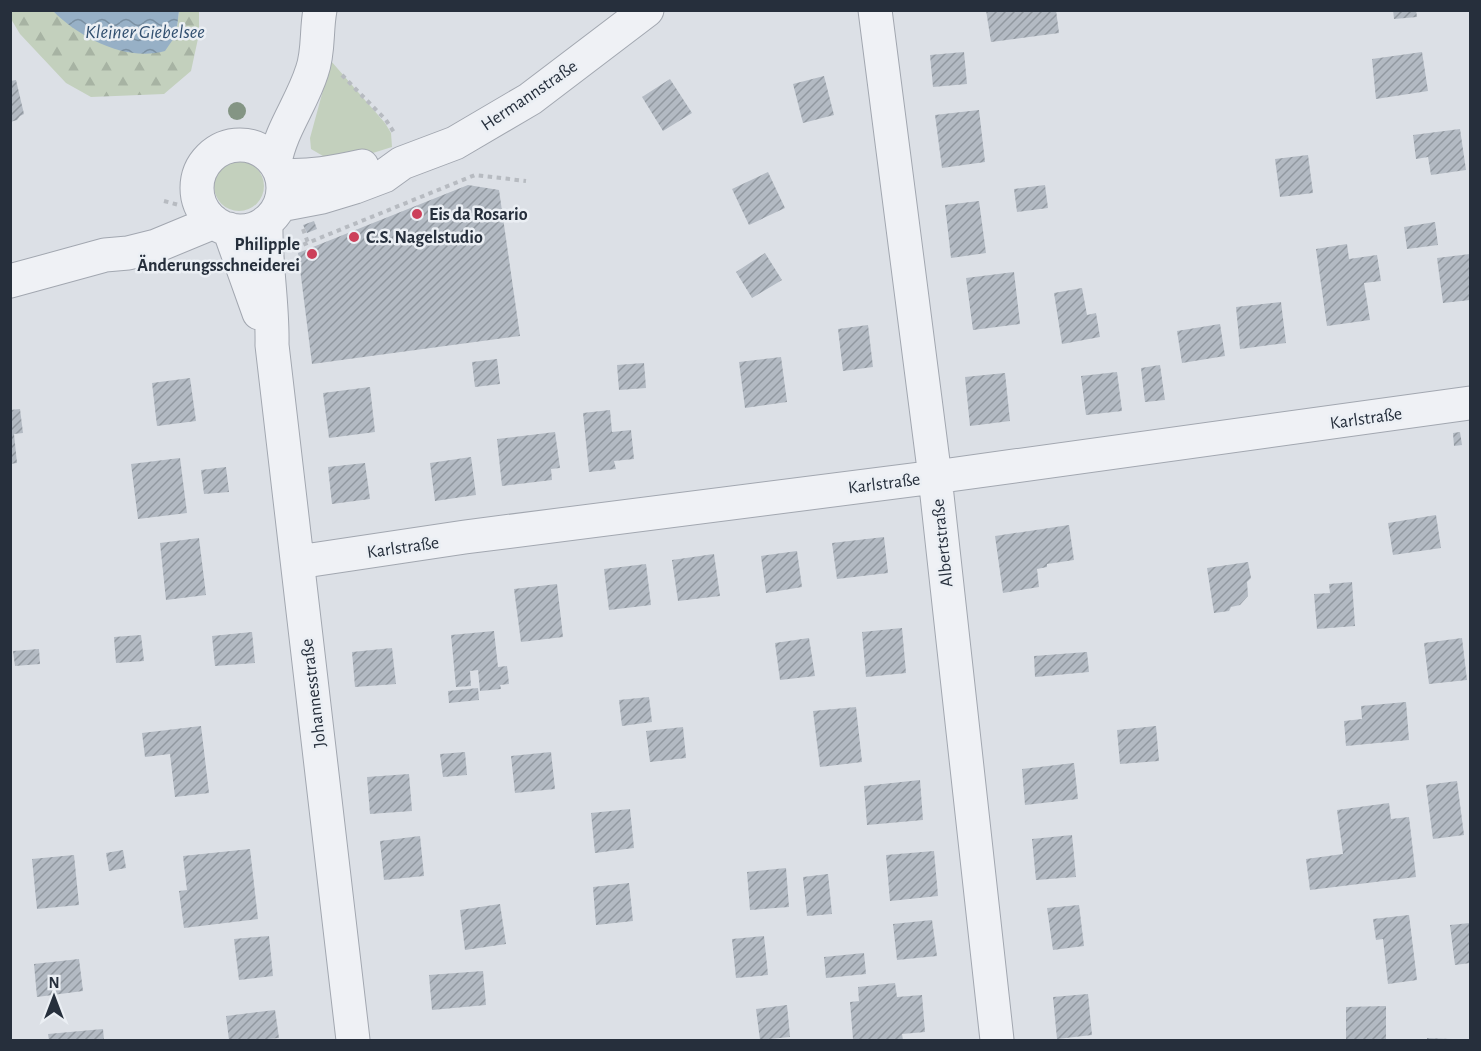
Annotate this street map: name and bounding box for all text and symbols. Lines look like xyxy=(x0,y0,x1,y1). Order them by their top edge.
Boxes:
water label: Kleiner Giebelsee xyxy=(85,22,205,42)
street label: Hermannstraße xyxy=(478,57,581,135)
place label: Eis da Rosario xyxy=(429,206,528,224)
marker: Eis da Rosario xyxy=(410,207,424,221)
place label: C.S. Nagelstudio xyxy=(366,229,483,247)
marker: C.S. Nagelstudio xyxy=(347,230,361,244)
place label: Philipple Änderungsschneiderei xyxy=(137,236,300,275)
marker: Philipple Änderungsschneiderei xyxy=(305,247,319,261)
street label: Karlstraße xyxy=(1329,405,1403,433)
street label: Karlstraße xyxy=(847,471,921,497)
street label: Albertstraße xyxy=(929,498,957,588)
street label: Karlstraße xyxy=(366,534,440,562)
street label: Johannesstraße xyxy=(298,637,330,748)
north arrow xyxy=(24,967,84,1027)
text: N xyxy=(48,975,60,991)

